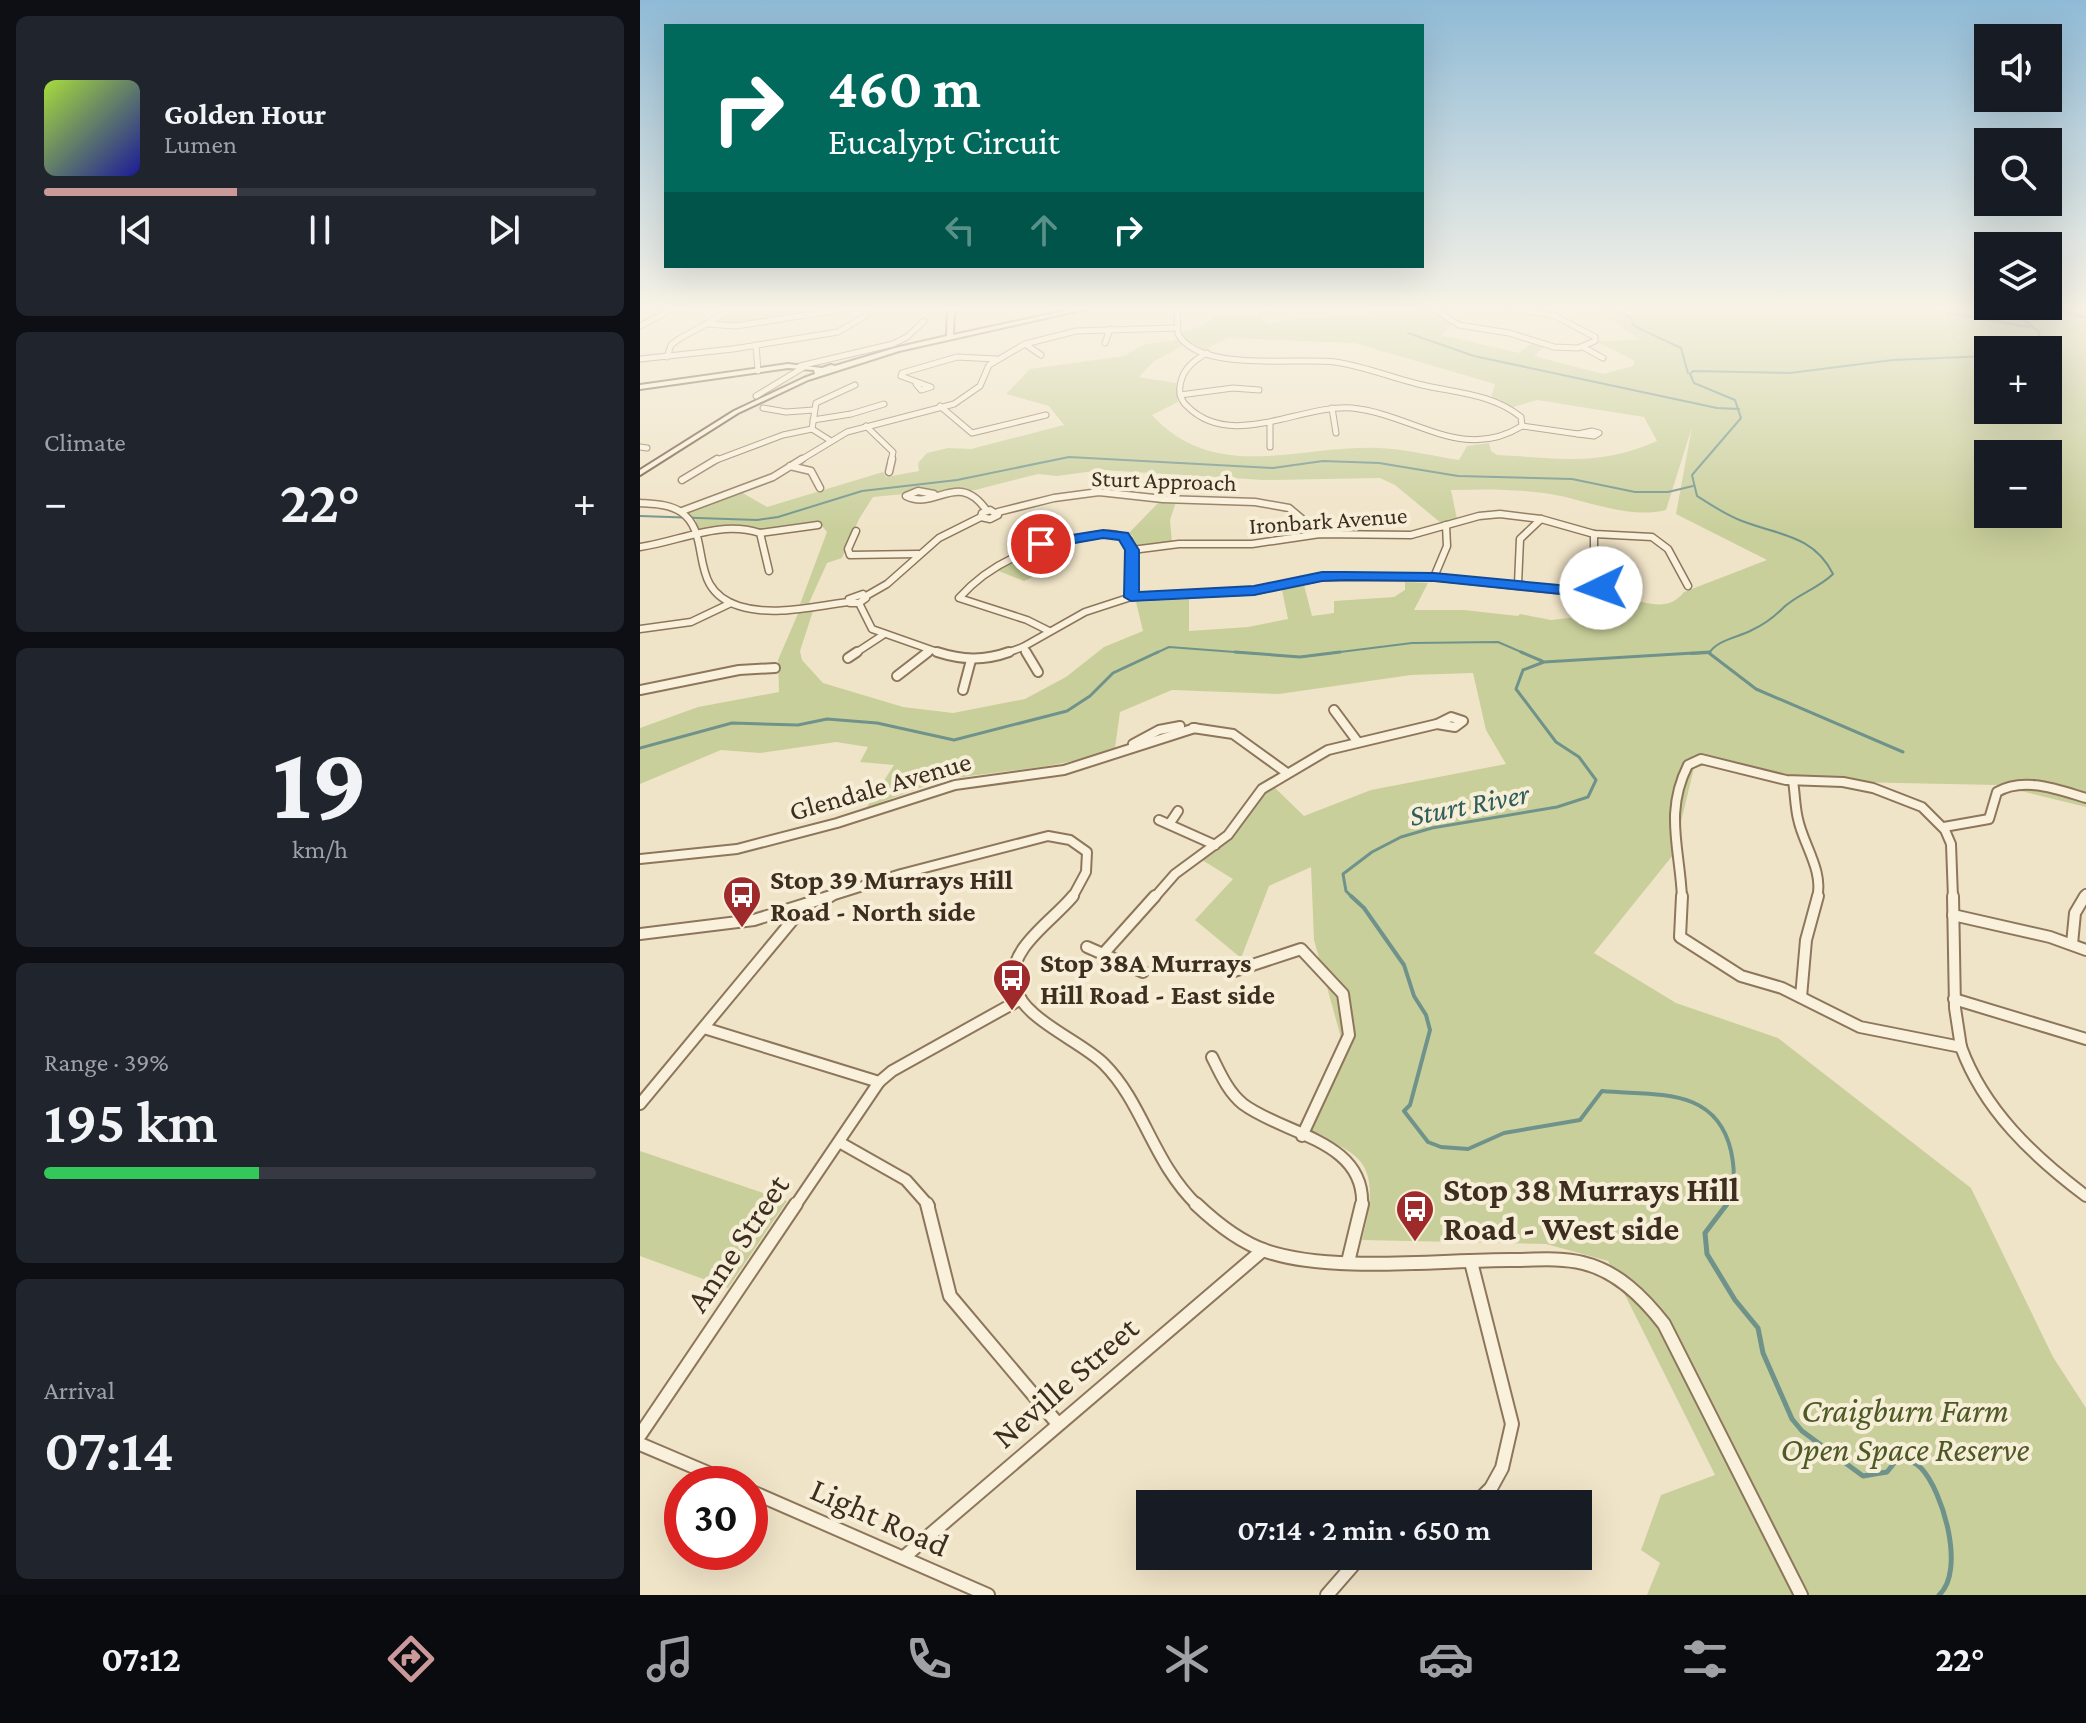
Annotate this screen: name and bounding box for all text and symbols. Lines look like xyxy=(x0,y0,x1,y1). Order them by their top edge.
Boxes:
map controls xyxy=(1974,24,2062,528)
button: sound xyxy=(1974,24,2062,112)
icon: right xyxy=(696,56,800,160)
text: 460 m xyxy=(828,57,981,119)
text: Golden Hour xyxy=(164,97,326,130)
text: Eucalypt Circuit xyxy=(828,122,1060,162)
button: search xyxy=(1974,128,2062,216)
text: Lumen xyxy=(164,130,237,159)
icon: previous xyxy=(114,208,158,252)
icon: pause xyxy=(298,208,342,252)
icon: next xyxy=(482,208,526,252)
icon: left xyxy=(938,208,982,252)
icon: ahead xyxy=(1022,208,1066,252)
icon: right xyxy=(1106,208,1150,252)
button: layers xyxy=(1974,232,2062,320)
button: + xyxy=(1974,336,2062,424)
text: Climate xyxy=(44,428,126,457)
button: − xyxy=(1974,440,2062,528)
street label: Sturt Approach xyxy=(1091,464,1237,496)
text: 22° xyxy=(280,468,360,535)
text: − xyxy=(44,478,67,526)
text: + xyxy=(573,478,596,526)
street label: Ironbark Avenue xyxy=(1248,501,1408,539)
pin xyxy=(1007,510,1075,578)
icon: arrive xyxy=(1019,522,1063,566)
position arrow xyxy=(1559,546,1643,630)
text: 19 xyxy=(272,725,368,840)
street label: Glendale Avenue xyxy=(786,745,974,827)
water label: Sturt River xyxy=(1406,776,1533,832)
text: km/h xyxy=(292,835,348,864)
place label: Stop 39 Murrays Hill Road - North side xyxy=(770,864,1013,927)
bus stop icon: Stop 39 Murrays Hill Road - North side xyxy=(721,874,763,929)
place label: Stop 38A Murrays Hill Road - East side xyxy=(1040,947,1275,1010)
bus stop icon: Stop 38A Murrays Hill Road - East side xyxy=(991,957,1033,1012)
text: Range · 39% xyxy=(44,1048,169,1077)
text: 195 km xyxy=(44,1088,218,1155)
street label: Anne Street xyxy=(678,1167,797,1318)
place label: Stop 38 Murrays Hill Road - West side xyxy=(1443,1171,1739,1247)
bus stop icon: Stop 38 Murrays Hill Road - West side xyxy=(1394,1188,1436,1243)
street label: Neville Street xyxy=(985,1308,1146,1455)
text: Arrival xyxy=(44,1376,115,1405)
park label: Craigburn Farm Open Space Reserve xyxy=(1781,1392,2030,1469)
text: 07:14 xyxy=(44,1416,174,1483)
speed limit sign: 30 xyxy=(664,1466,768,1570)
street label: Light Road xyxy=(805,1470,955,1565)
text: 07:14 · 2 min · 650 m xyxy=(1237,1513,1491,1546)
icon: directions xyxy=(383,1631,439,1687)
icon: music xyxy=(642,1631,698,1687)
icon: phone xyxy=(901,1631,957,1687)
icon: climate xyxy=(1159,1631,1215,1687)
icon: car xyxy=(1418,1631,1474,1687)
icon: filters xyxy=(1677,1631,1733,1687)
text: 07:12 xyxy=(101,1639,181,1679)
text: 22° xyxy=(1935,1639,1985,1679)

